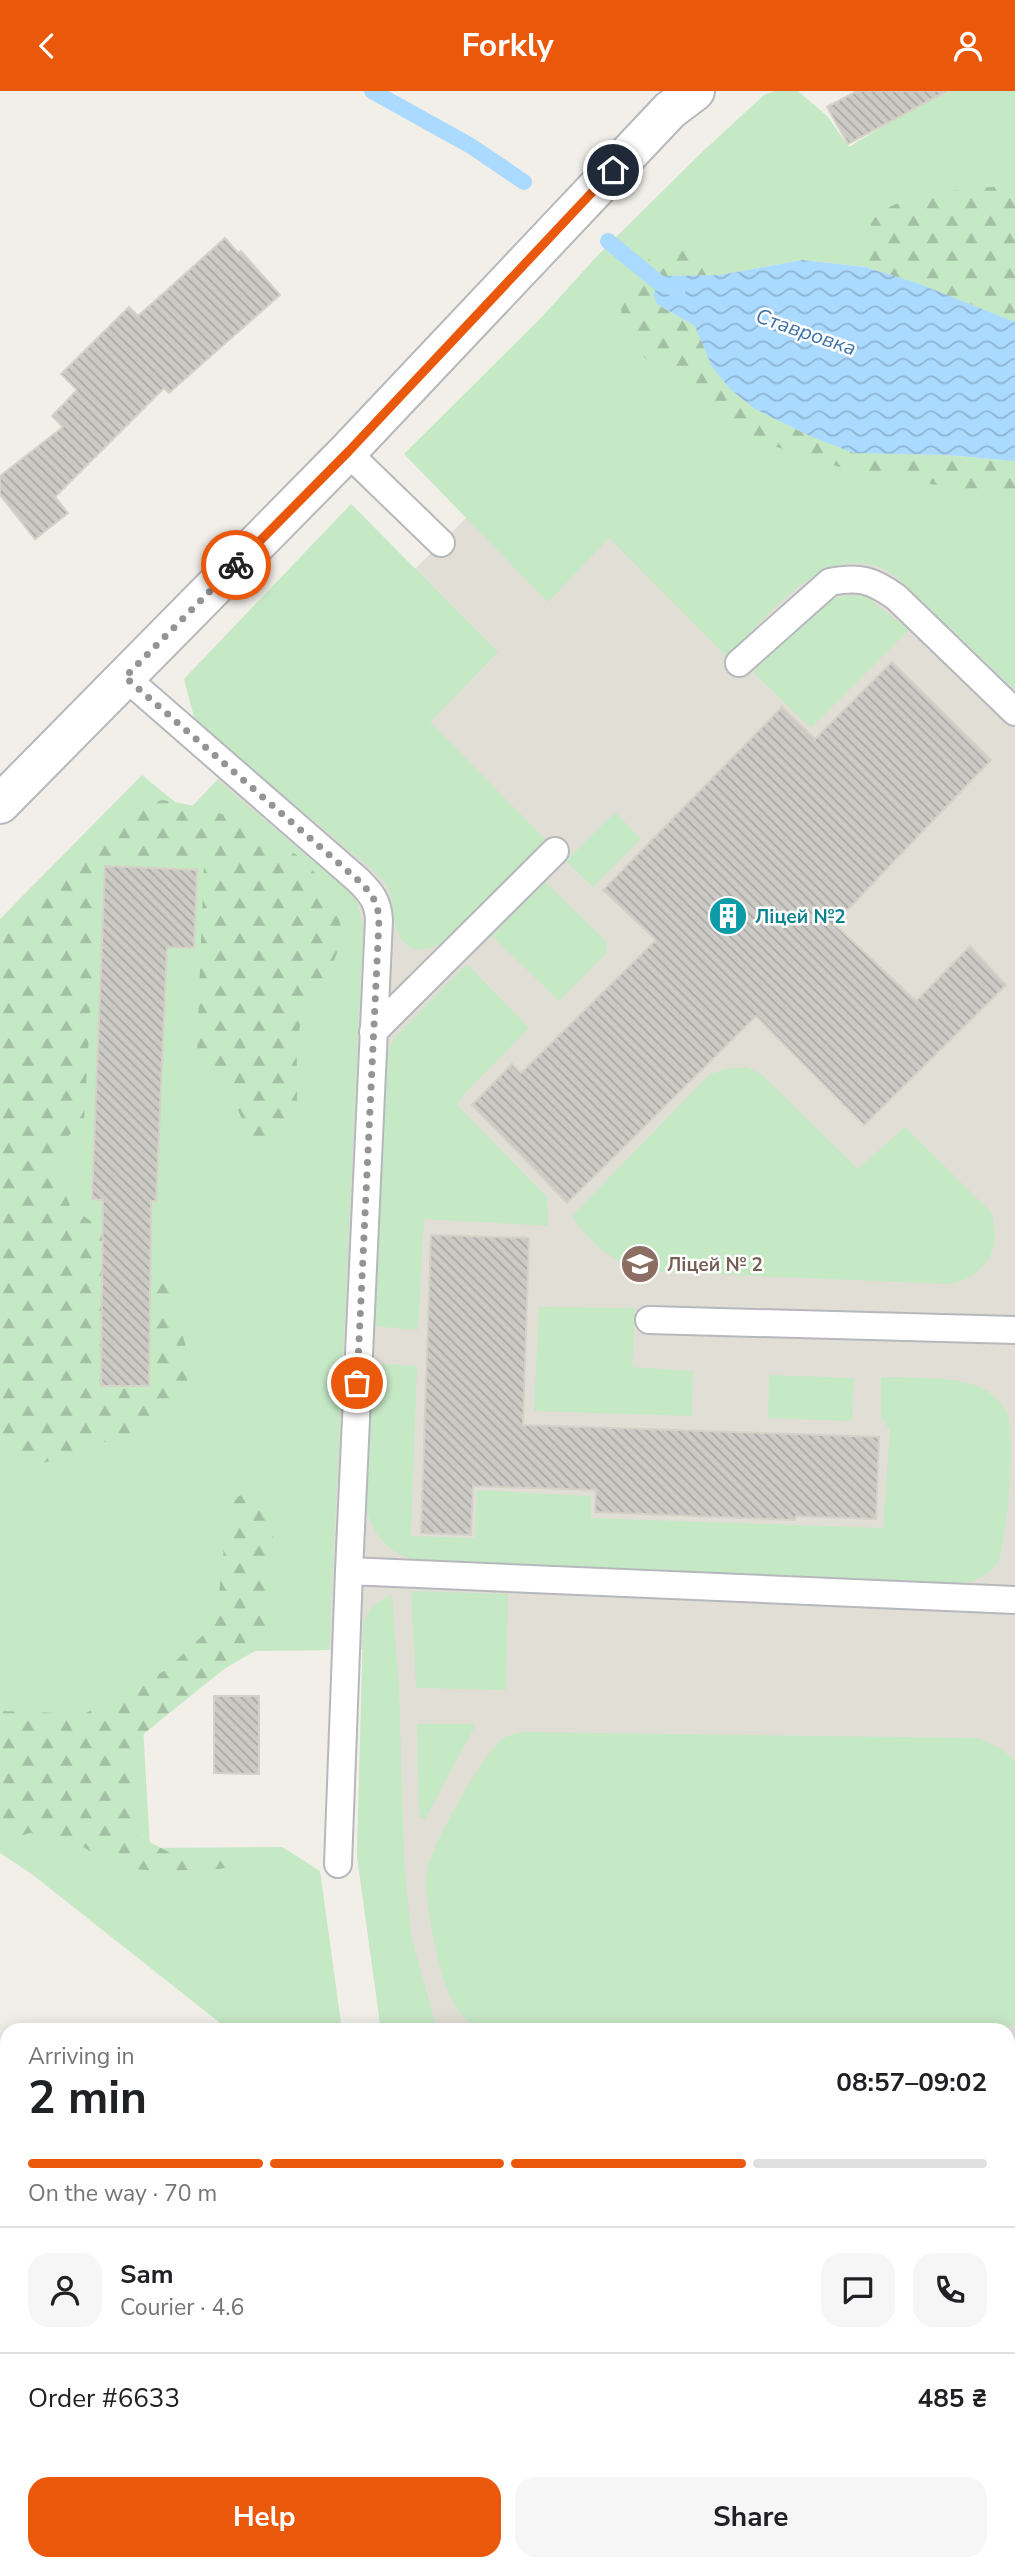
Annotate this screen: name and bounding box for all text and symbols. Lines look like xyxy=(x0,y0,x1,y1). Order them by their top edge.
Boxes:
text: Forkly xyxy=(461,24,554,67)
icon: back xyxy=(28,27,66,65)
icon: person xyxy=(949,27,987,65)
pin xyxy=(583,140,643,200)
icon: home xyxy=(594,151,632,189)
water label: Ставровка xyxy=(752,302,860,362)
courier xyxy=(201,530,271,600)
icon: bike xyxy=(217,546,255,584)
building icon: Ліцей №2 xyxy=(707,895,749,937)
place label: Ліцей №2 xyxy=(755,904,846,930)
school or university icon: Ліцей № 2 xyxy=(619,1243,661,1285)
place label: Ліцей № 2 xyxy=(667,1252,763,1278)
pin xyxy=(327,1353,387,1413)
icon: bag xyxy=(338,1364,376,1402)
text: Arriving in xyxy=(28,2041,135,2072)
text: 08:57–09:02 xyxy=(836,2065,987,2100)
text: 2 min xyxy=(28,2066,147,2129)
text: On the way · 70 m xyxy=(28,2178,217,2209)
button: person xyxy=(28,2253,102,2327)
button: chat xyxy=(821,2253,895,2327)
button: phone xyxy=(913,2253,987,2327)
text: Sam xyxy=(120,2257,173,2292)
text: Courier · 4.6 xyxy=(120,2292,244,2323)
text: Order #6633 xyxy=(28,2381,180,2416)
text: 485 ₴ xyxy=(918,2381,987,2416)
button: Help xyxy=(28,2477,501,2557)
button: Share xyxy=(515,2477,987,2557)

